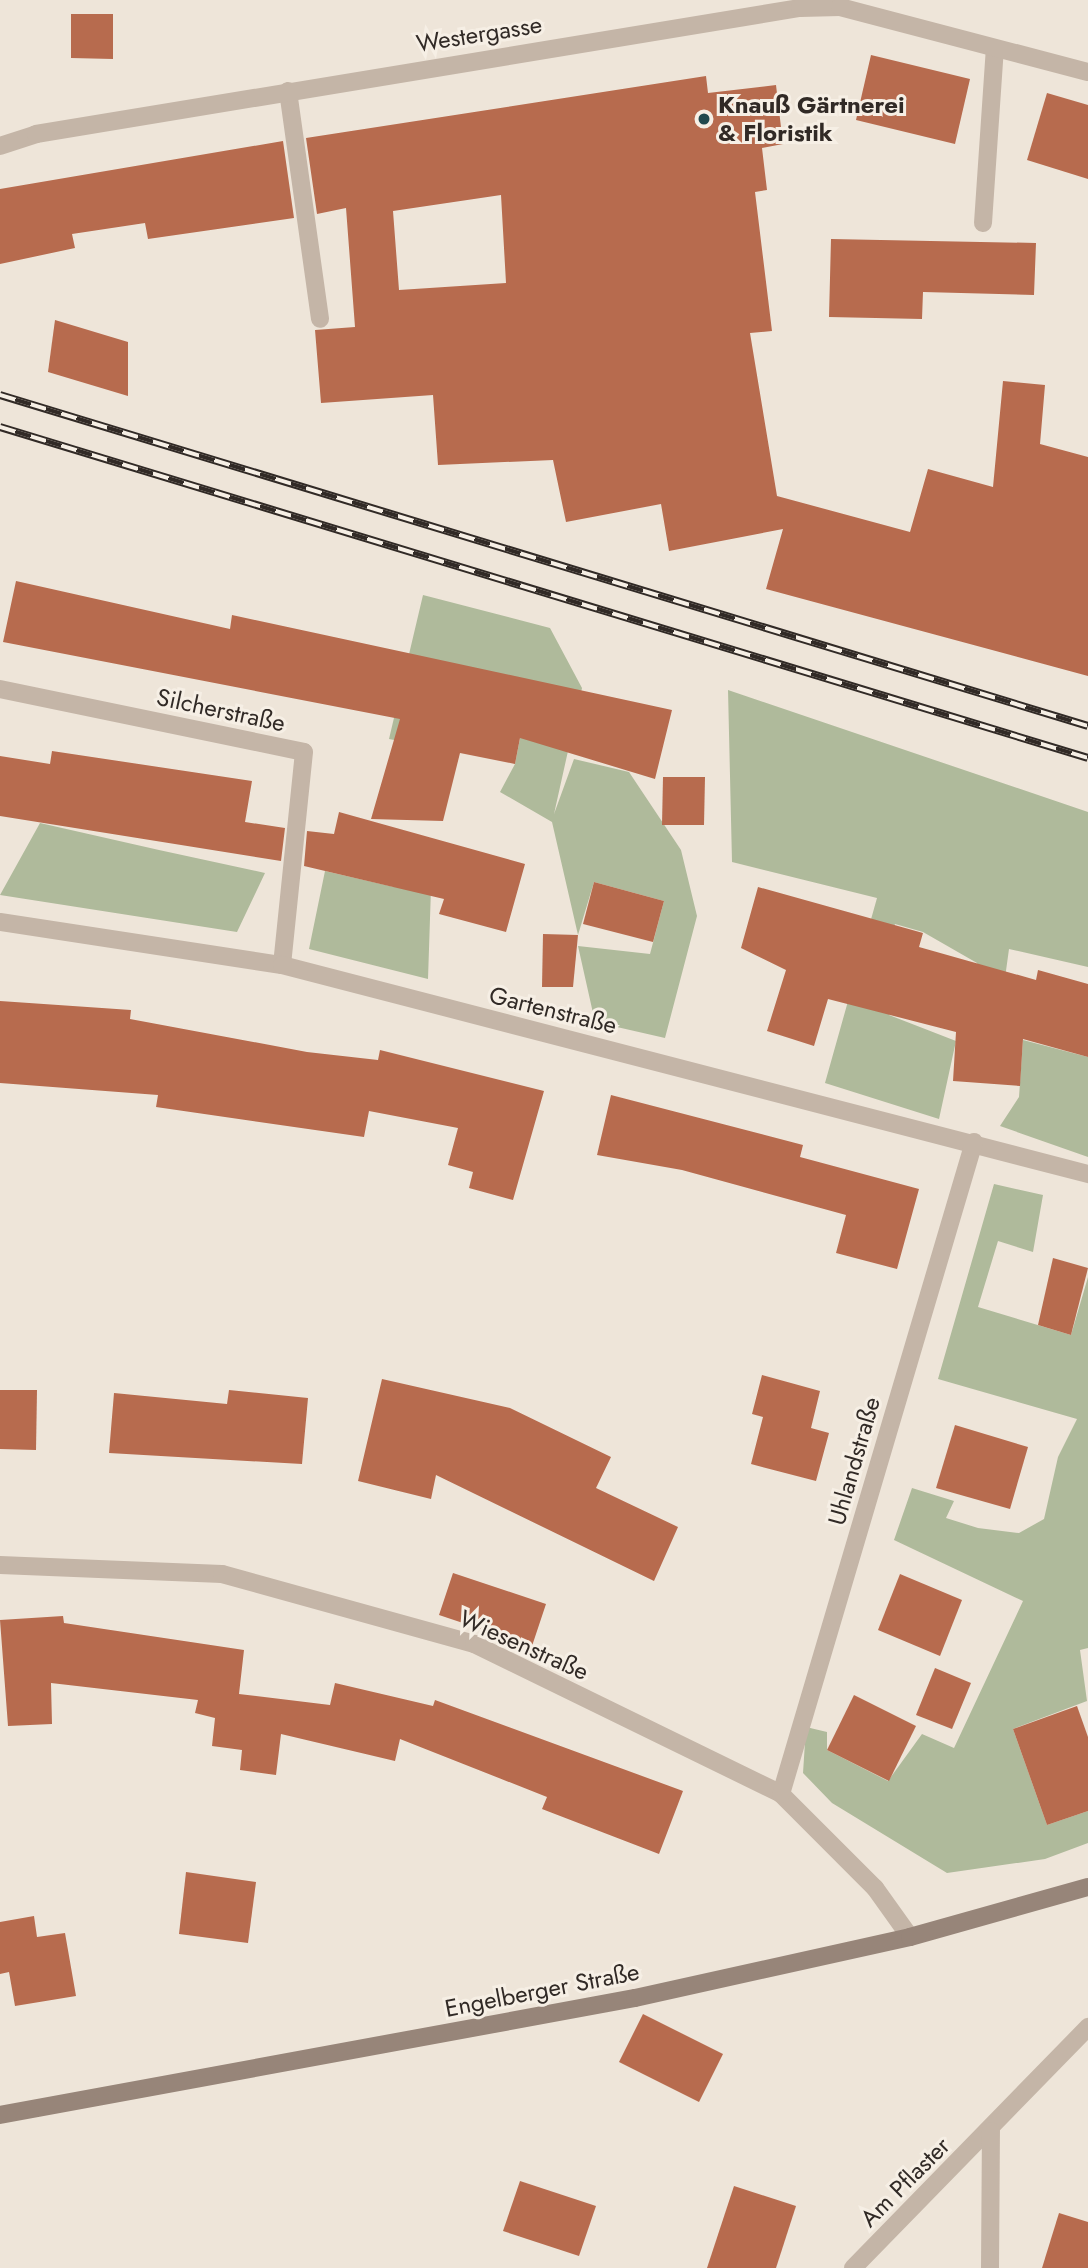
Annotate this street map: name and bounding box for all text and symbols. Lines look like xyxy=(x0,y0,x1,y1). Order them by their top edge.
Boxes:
street label: Westergasse xyxy=(414,10,544,58)
place label: Knauß Gärtnerei & Floristik xyxy=(718,91,905,147)
marker: Knauß Gärtnerei & Floristik xyxy=(696,111,712,127)
street label: Silcherstraße xyxy=(154,682,288,738)
street label: Gartenstraße xyxy=(486,980,620,1040)
street label: Uhlandstraße xyxy=(822,1394,886,1528)
street label: Wiesenstraße xyxy=(455,1604,593,1686)
street label: Engelberger Straße xyxy=(442,1957,642,2023)
street label: Am Pflaster xyxy=(854,2131,956,2233)

